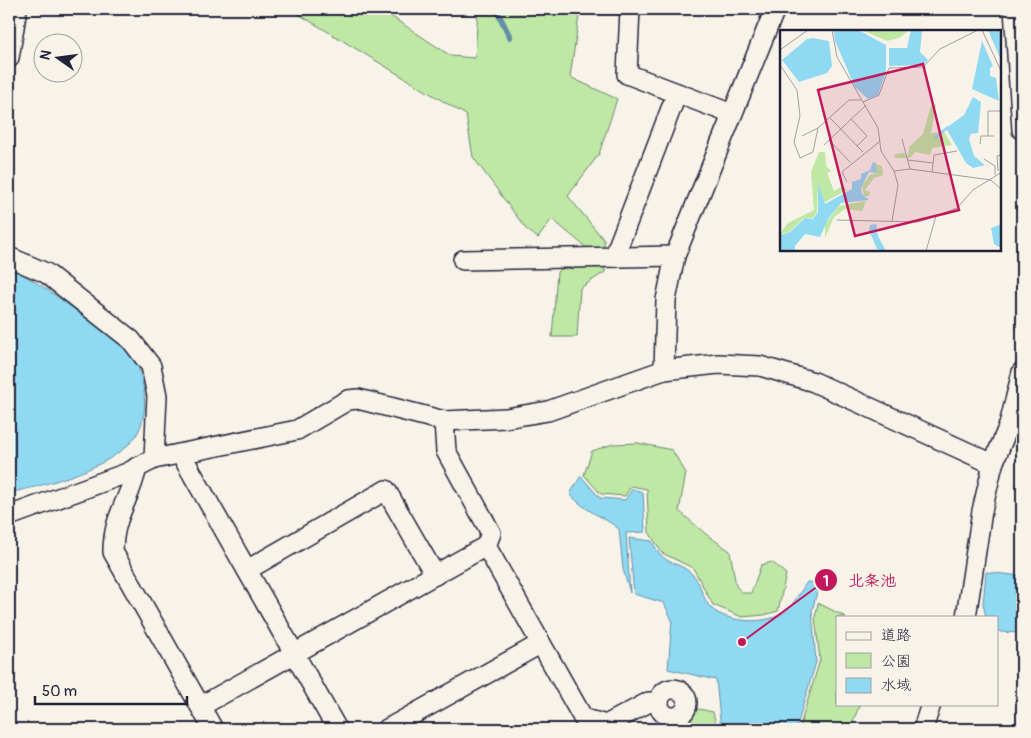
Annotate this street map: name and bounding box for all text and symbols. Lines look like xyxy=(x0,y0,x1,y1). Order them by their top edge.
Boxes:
inset map xyxy=(780,30,1001,251)
north arrow xyxy=(32,32,82,82)
text: N xyxy=(36,48,55,62)
callout: 北条池 xyxy=(813,565,906,596)
text: 北条池 xyxy=(848,571,896,591)
text: 1 xyxy=(823,572,829,591)
legend xyxy=(836,616,998,706)
text: 道路 xyxy=(881,626,911,645)
text: 公園 xyxy=(881,652,911,671)
scale bar xyxy=(35,673,188,705)
text: 水域 xyxy=(881,676,911,695)
text: 50 m xyxy=(42,682,77,701)

